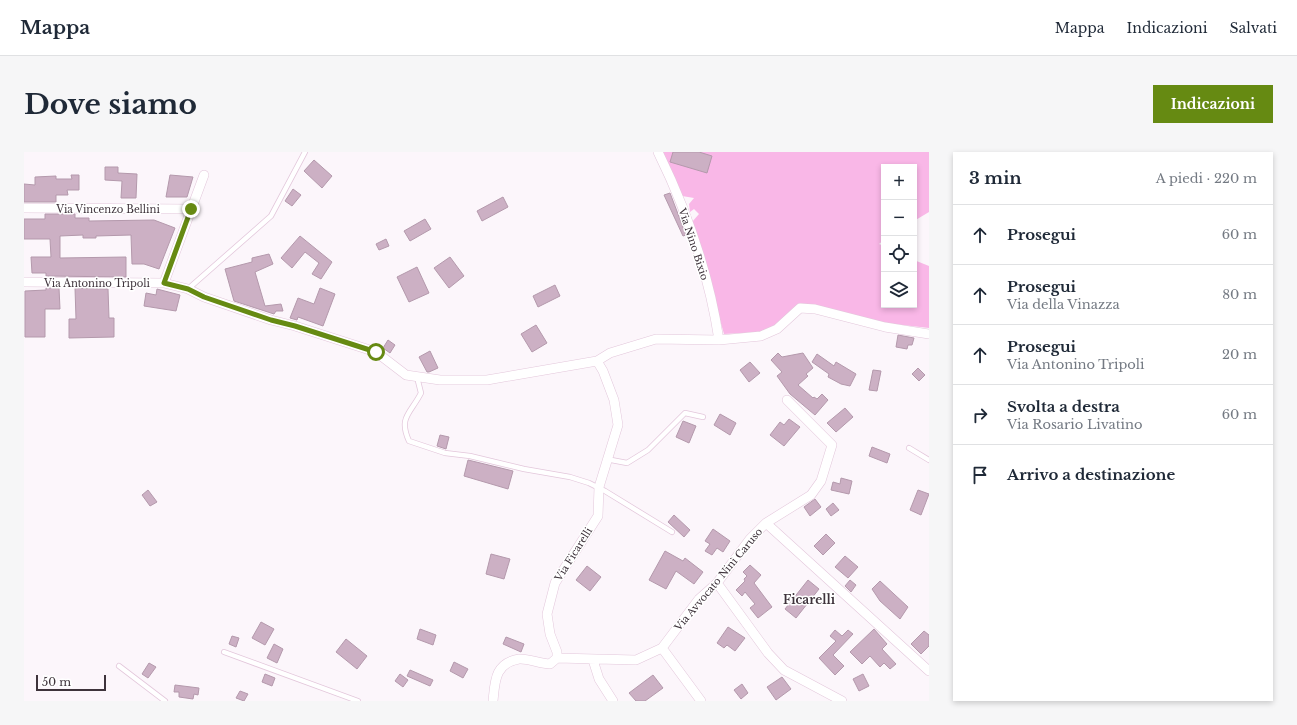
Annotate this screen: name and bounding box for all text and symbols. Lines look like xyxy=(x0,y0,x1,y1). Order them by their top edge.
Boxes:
text: Mappa xyxy=(20,16,90,39)
text: Mappa xyxy=(1055,19,1104,37)
text: Indicazioni xyxy=(1126,19,1208,37)
text: Salvati xyxy=(1230,19,1277,37)
button: Indicazioni xyxy=(1153,85,1273,123)
text: Dove siamo xyxy=(24,87,197,122)
map controls xyxy=(881,164,917,308)
button: + xyxy=(881,164,917,200)
text: 3 min xyxy=(969,168,1022,189)
text: A piedi · 220 m xyxy=(1156,170,1257,187)
route end xyxy=(182,200,200,218)
button: − xyxy=(881,200,917,236)
street label: Via Vincenzo Bellini xyxy=(55,203,160,216)
street label: Via Nino Bixio xyxy=(675,205,711,282)
icon: ahead xyxy=(969,224,991,246)
text: Prosegui xyxy=(1007,225,1076,244)
text: 60 m xyxy=(1222,226,1257,243)
button: locate xyxy=(881,236,917,272)
button: layers xyxy=(881,272,917,308)
street label: Via Antonino Tripoli xyxy=(43,277,150,290)
text: Prosegui xyxy=(1007,277,1076,296)
icon: ahead xyxy=(969,284,991,306)
text: 80 m xyxy=(1222,286,1257,303)
text: Via della Vinazza xyxy=(1007,296,1120,313)
text: Prosegui xyxy=(1007,337,1076,356)
route start xyxy=(367,343,385,361)
icon: ahead xyxy=(969,344,991,366)
text: 20 m xyxy=(1222,346,1257,363)
text: Via Antonino Tripoli xyxy=(1007,356,1145,373)
text: Svolta a destra xyxy=(1007,397,1120,416)
icon: right xyxy=(969,404,991,426)
text: 60 m xyxy=(1222,406,1257,423)
text: Via Rosario Livatino xyxy=(1007,416,1143,433)
icon: arrive xyxy=(969,464,991,486)
text: Arrivo a destinazione xyxy=(1007,465,1175,484)
street label: Via Ficarelli xyxy=(551,525,595,584)
street label: Via Avvocato Ninì Caruso xyxy=(671,525,766,634)
district label: Ficarelli xyxy=(783,592,836,607)
scale bar xyxy=(36,673,106,692)
text: 50 m xyxy=(42,675,71,689)

